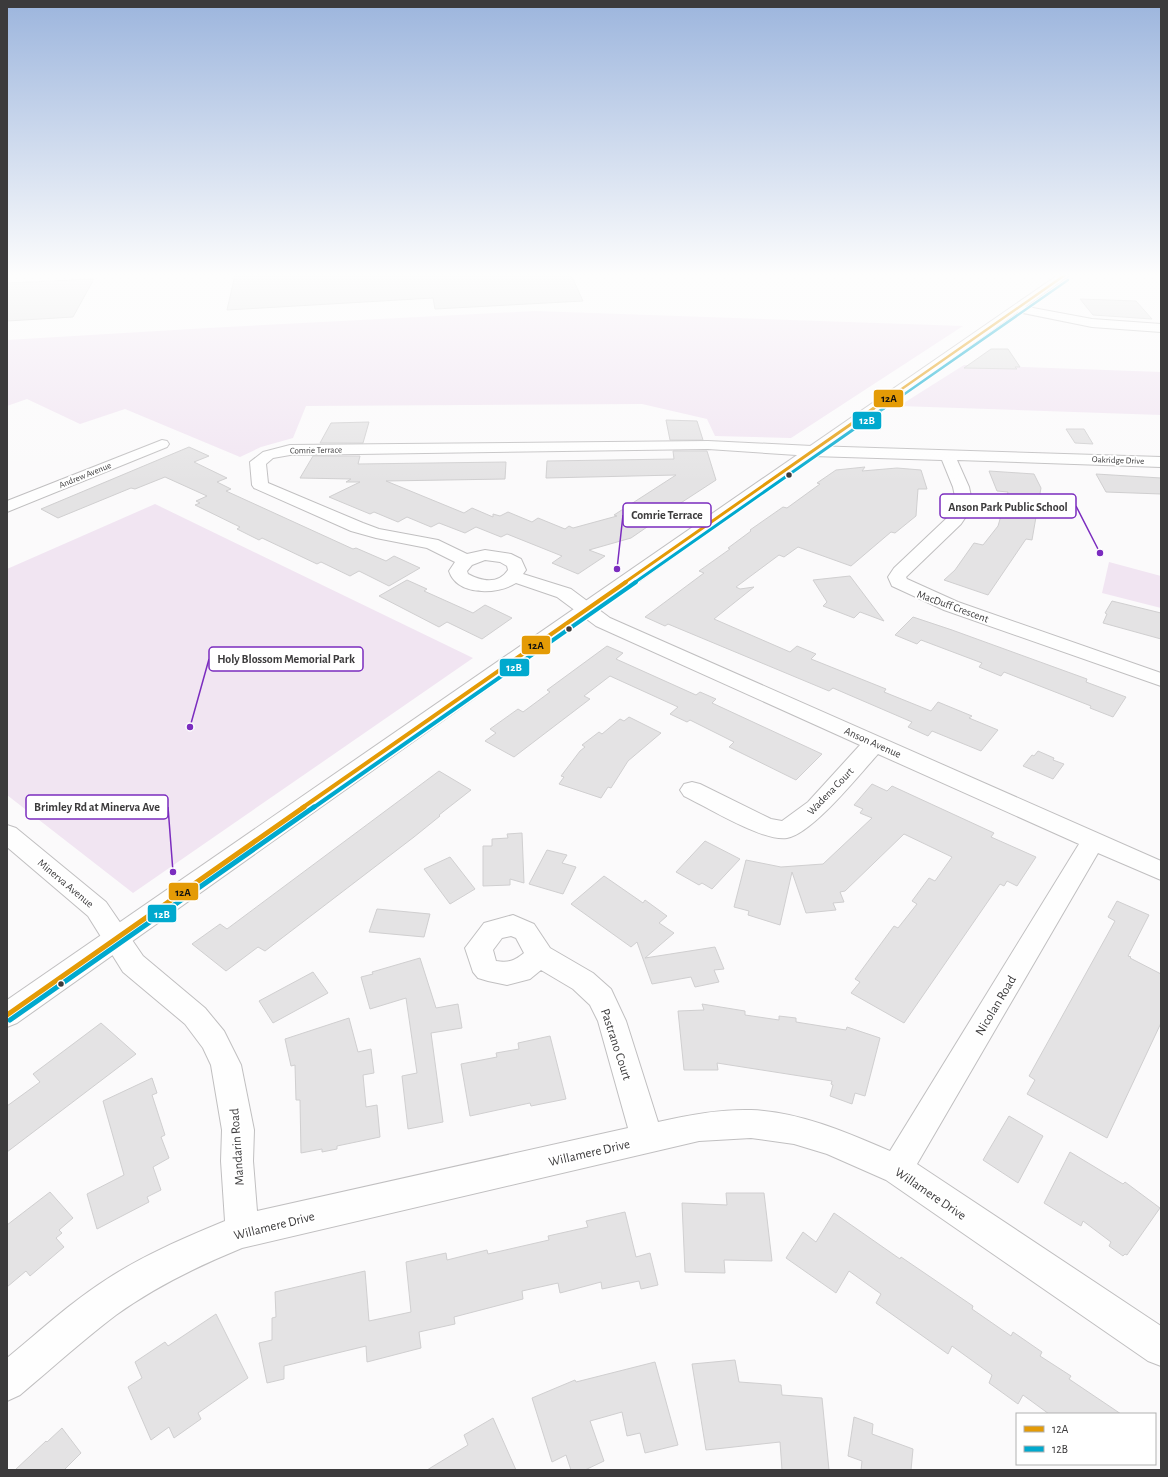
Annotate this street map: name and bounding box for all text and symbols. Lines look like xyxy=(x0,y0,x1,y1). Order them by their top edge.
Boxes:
line badge: 12A xyxy=(873,389,904,408)
text: 12A xyxy=(881,393,897,404)
line badge: 12B xyxy=(852,411,882,430)
text: 12B xyxy=(859,415,875,426)
street label: Comrie Terrace xyxy=(290,446,342,455)
street label: Oakridge Drive xyxy=(1092,455,1144,466)
street label: Andrew Avenue xyxy=(58,461,112,490)
unlabelled marker xyxy=(784,470,794,480)
callout: Anson Park Public School xyxy=(940,494,1076,518)
text: Anson Park Public School xyxy=(948,501,1068,513)
callout: Comrie Terrace xyxy=(623,503,711,527)
text: Comrie Terrace xyxy=(631,509,703,521)
street label: MacDuff Crescent xyxy=(916,588,991,625)
unlabelled marker xyxy=(564,624,574,634)
line badge: 12A xyxy=(521,635,551,655)
text: 12A xyxy=(528,640,544,651)
callout: Holy Blossom Memorial Park xyxy=(209,647,363,671)
text: Holy Blossom Memorial Park xyxy=(217,653,355,666)
line badge: 12B xyxy=(499,658,530,677)
text: 12B xyxy=(506,662,522,673)
street label: Anson Avenue xyxy=(843,725,903,760)
street label: Wadena Court xyxy=(805,765,856,817)
callout: Brimley Rd at Minerva Ave xyxy=(26,795,168,819)
text: Brimley Rd at Minerva Ave xyxy=(34,801,160,814)
street label: Minerva Avenue xyxy=(36,857,96,910)
line badge: 12A xyxy=(168,882,199,901)
text: 12A xyxy=(175,887,191,898)
line badge: 12B xyxy=(147,904,177,923)
text: 12B xyxy=(154,909,170,920)
street label: Nicolan Road xyxy=(973,973,1019,1038)
unlabelled marker xyxy=(56,979,66,989)
street label: Pastrano Court xyxy=(598,1007,633,1082)
street label: Mandarin Road xyxy=(228,1108,247,1186)
street label: Willamere Drive xyxy=(548,1138,631,1169)
street label: Willamere Drive xyxy=(892,1166,968,1223)
street label: Willamere Drive xyxy=(233,1210,316,1243)
legend xyxy=(1016,1413,1156,1465)
text: 12A xyxy=(1052,1423,1069,1435)
text: 12B xyxy=(1052,1443,1068,1455)

